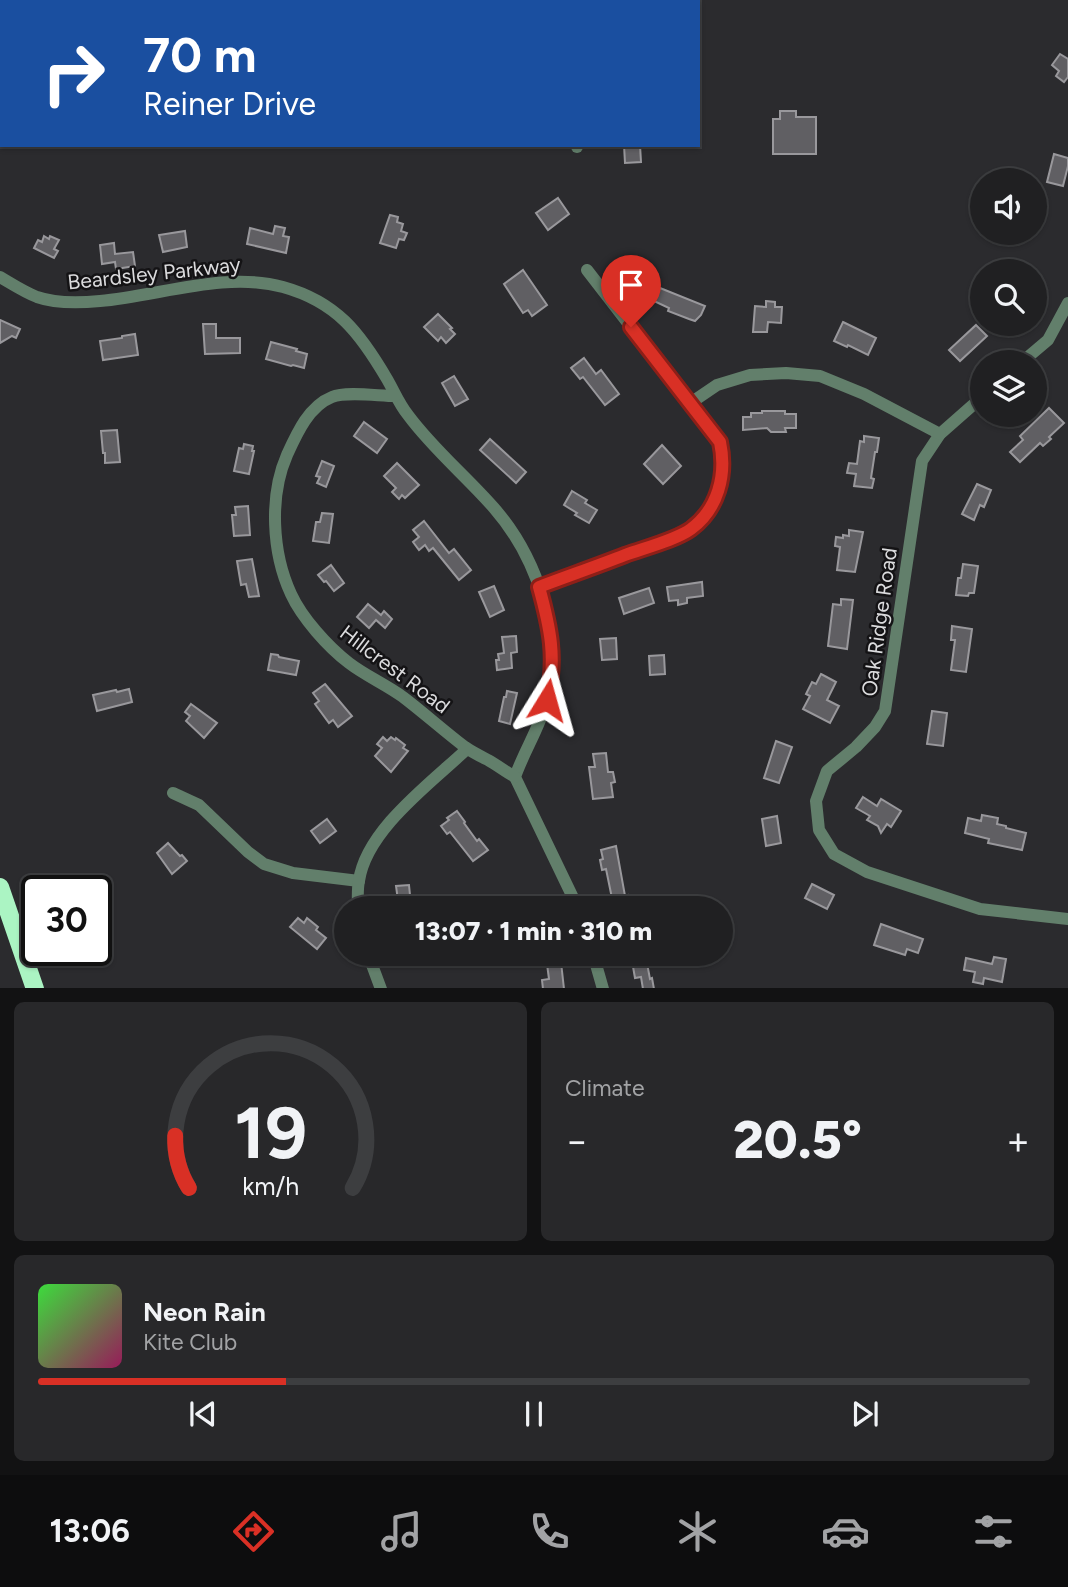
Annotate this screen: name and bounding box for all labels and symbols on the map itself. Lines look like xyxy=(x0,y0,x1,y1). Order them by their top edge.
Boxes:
street label: Beardsley Parkway xyxy=(66,251,242,295)
pin xyxy=(601,255,661,327)
street label: Oak Ridge Road xyxy=(856,546,902,698)
street label: Hillcrest Road xyxy=(335,620,455,718)
position arrow xyxy=(510,663,584,737)
speed limit sign: 30 xyxy=(21,875,112,966)

